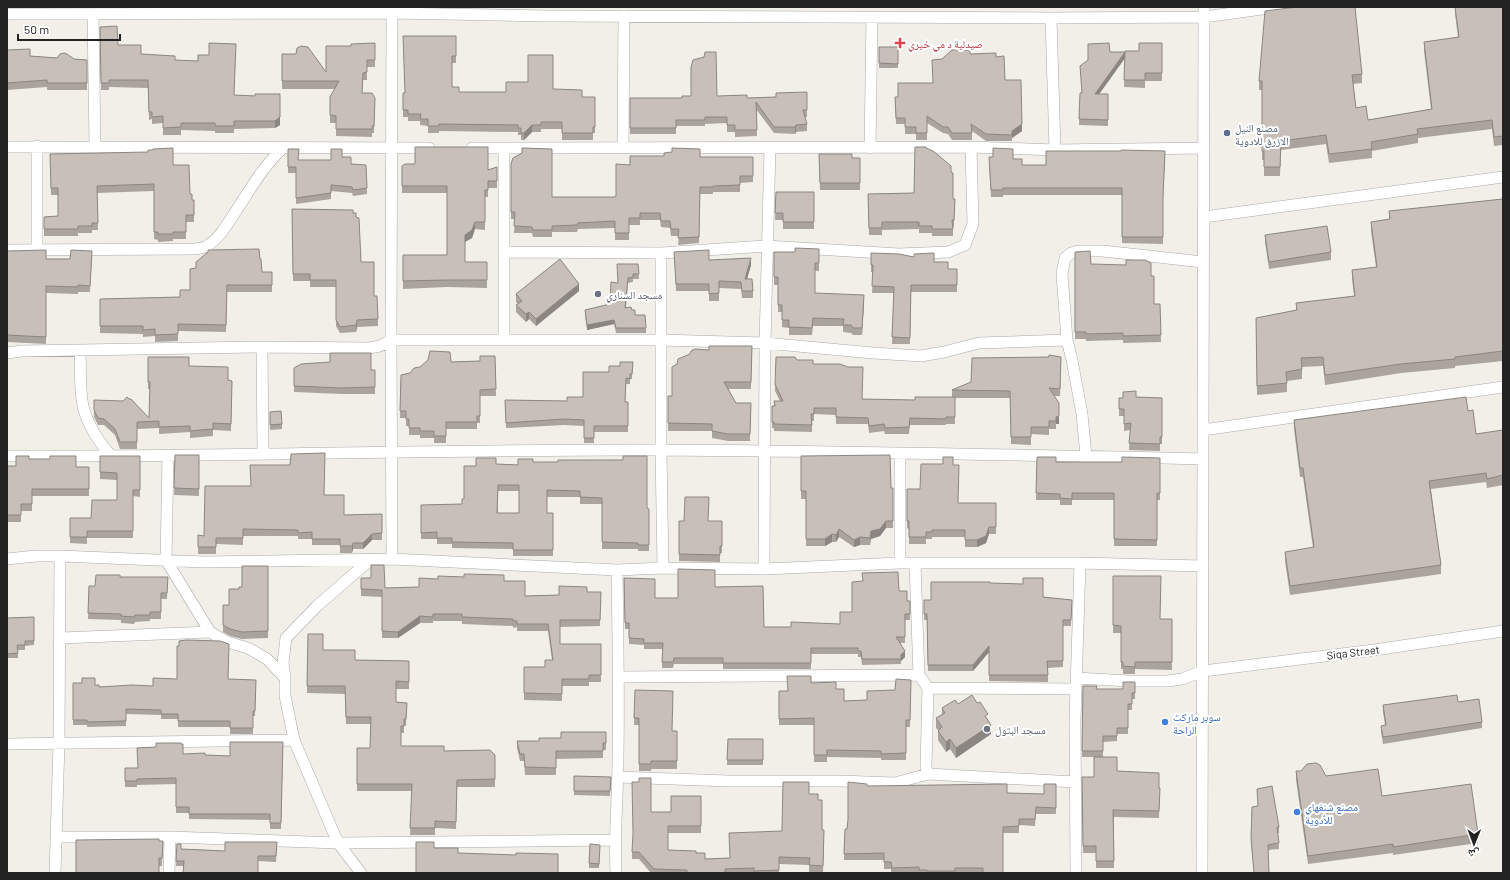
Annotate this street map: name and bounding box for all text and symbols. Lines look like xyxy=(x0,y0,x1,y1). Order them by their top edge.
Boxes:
scale bar xyxy=(18,16,120,42)
text: 50 m xyxy=(24,22,49,36)
place label: صيدلية د مي خيري xyxy=(908,37,983,52)
marker: صيدلية د مي خيري xyxy=(895,38,905,48)
place label: مصنع النيل الازرق للادوية xyxy=(1235,121,1289,148)
marker: مصنع النيل الازرق للادوية xyxy=(1222,128,1232,138)
place label: مسجد السناري xyxy=(606,288,662,303)
marker: مسجد السناري xyxy=(593,289,603,299)
street label: Siqa Street xyxy=(1326,642,1380,662)
place label: سوبر ماركت الراحة xyxy=(1173,710,1221,736)
marker: سوبر ماركت الراحة xyxy=(1160,717,1170,727)
place label: مسجد البتول xyxy=(995,723,1046,737)
marker: مسجد البتول xyxy=(982,724,992,734)
place label: مصنع شنغهاي للأدوية xyxy=(1305,800,1358,826)
marker: مصنع شنغهاي للأدوية xyxy=(1292,807,1302,817)
north arrow xyxy=(1454,824,1494,864)
text: ش xyxy=(1468,846,1480,861)

